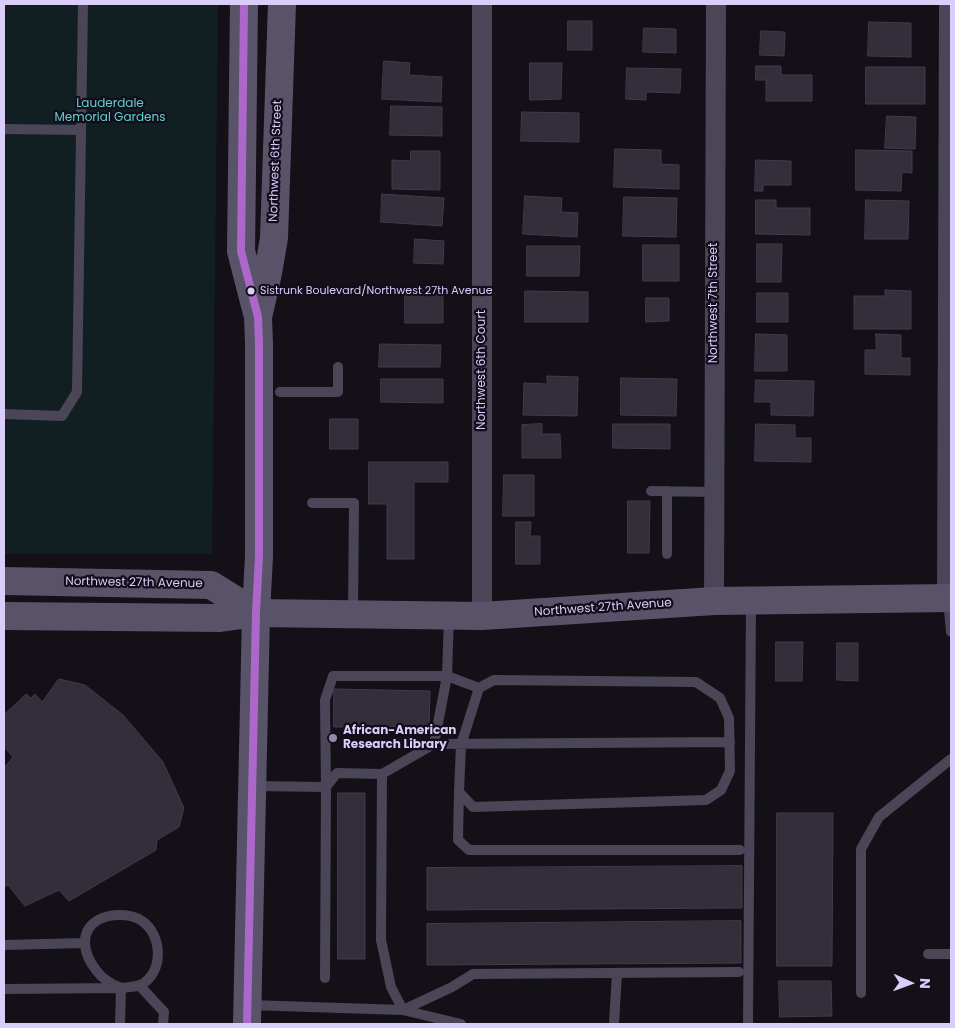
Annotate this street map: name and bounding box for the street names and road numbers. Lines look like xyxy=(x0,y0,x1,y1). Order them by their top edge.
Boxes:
street label: Northwest 6th Street xyxy=(267,100,285,222)
street label: Northwest 7th Street xyxy=(707,243,721,363)
street label: Northwest 6th Court xyxy=(475,310,489,430)
street label: Northwest 27th Avenue xyxy=(65,575,203,591)
street label: Northwest 27th Avenue xyxy=(534,596,672,620)

